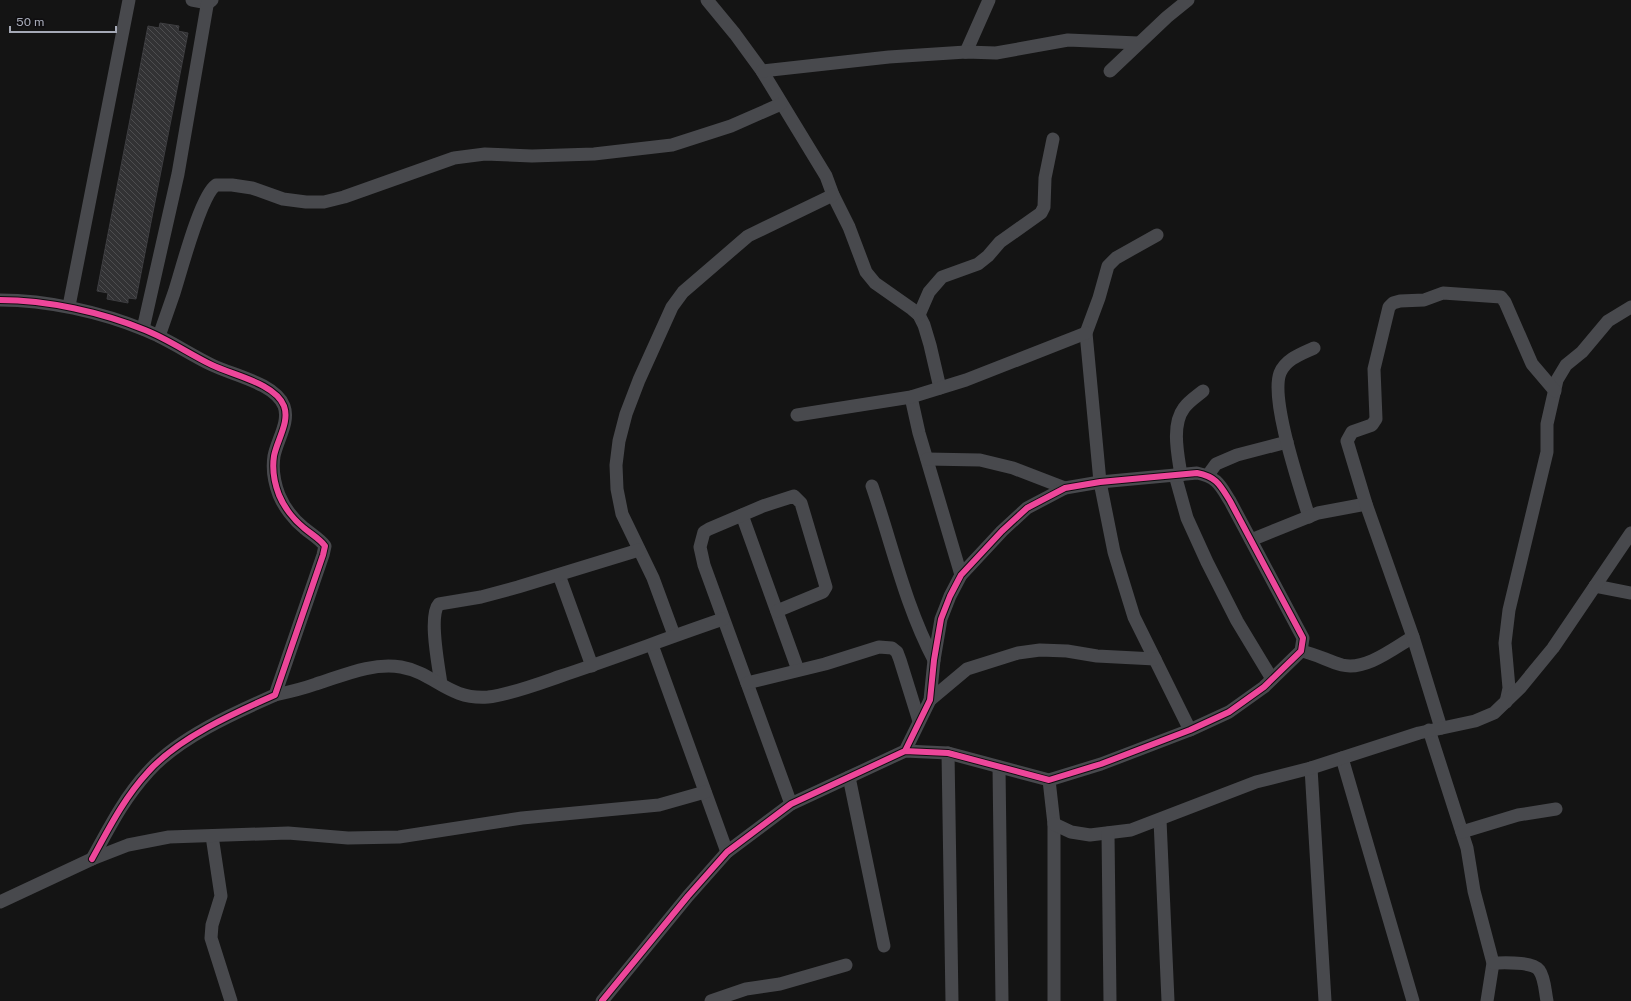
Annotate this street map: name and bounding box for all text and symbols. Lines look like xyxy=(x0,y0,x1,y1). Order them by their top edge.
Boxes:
scale bar xyxy=(10,8,116,34)
text: 50 m xyxy=(16,15,44,29)

